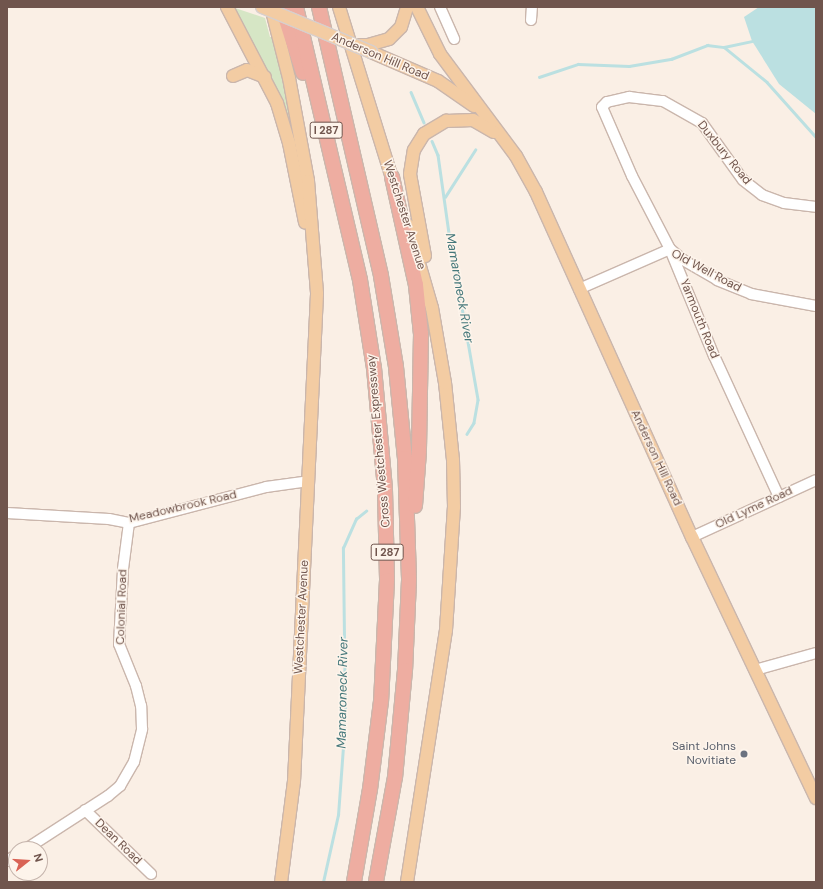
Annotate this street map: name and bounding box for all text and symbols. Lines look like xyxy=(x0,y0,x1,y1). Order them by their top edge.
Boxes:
street label: Anderson Hill Road xyxy=(329,30,431,84)
street label: Duxbury Road xyxy=(694,118,754,188)
road number: I 287 xyxy=(309,121,343,139)
street label: Westchester Avenue xyxy=(380,158,428,272)
water label: Mamaroneck River xyxy=(442,232,476,344)
street label: Old Well Road xyxy=(669,247,743,295)
street label: Yarmouth Road xyxy=(677,277,721,361)
street label: Cross Westchester Expressway xyxy=(364,354,394,528)
street label: Anderson Hill Road xyxy=(627,408,685,508)
street label: Old Lyme Road xyxy=(713,484,795,532)
street label: Meadowbrook Road xyxy=(128,488,238,526)
road number: I 287 xyxy=(370,543,404,561)
street label: Westchester Avenue xyxy=(292,560,312,674)
street label: Colonial Road xyxy=(113,569,131,645)
water label: Mamaroneck River xyxy=(334,637,352,749)
place label: Saint Johns Novitiate xyxy=(672,740,736,768)
marker: Saint Johns Novitiate xyxy=(739,749,749,759)
street label: Dean Road xyxy=(92,816,144,868)
north arrow xyxy=(8,841,48,881)
text: N xyxy=(31,852,46,864)

